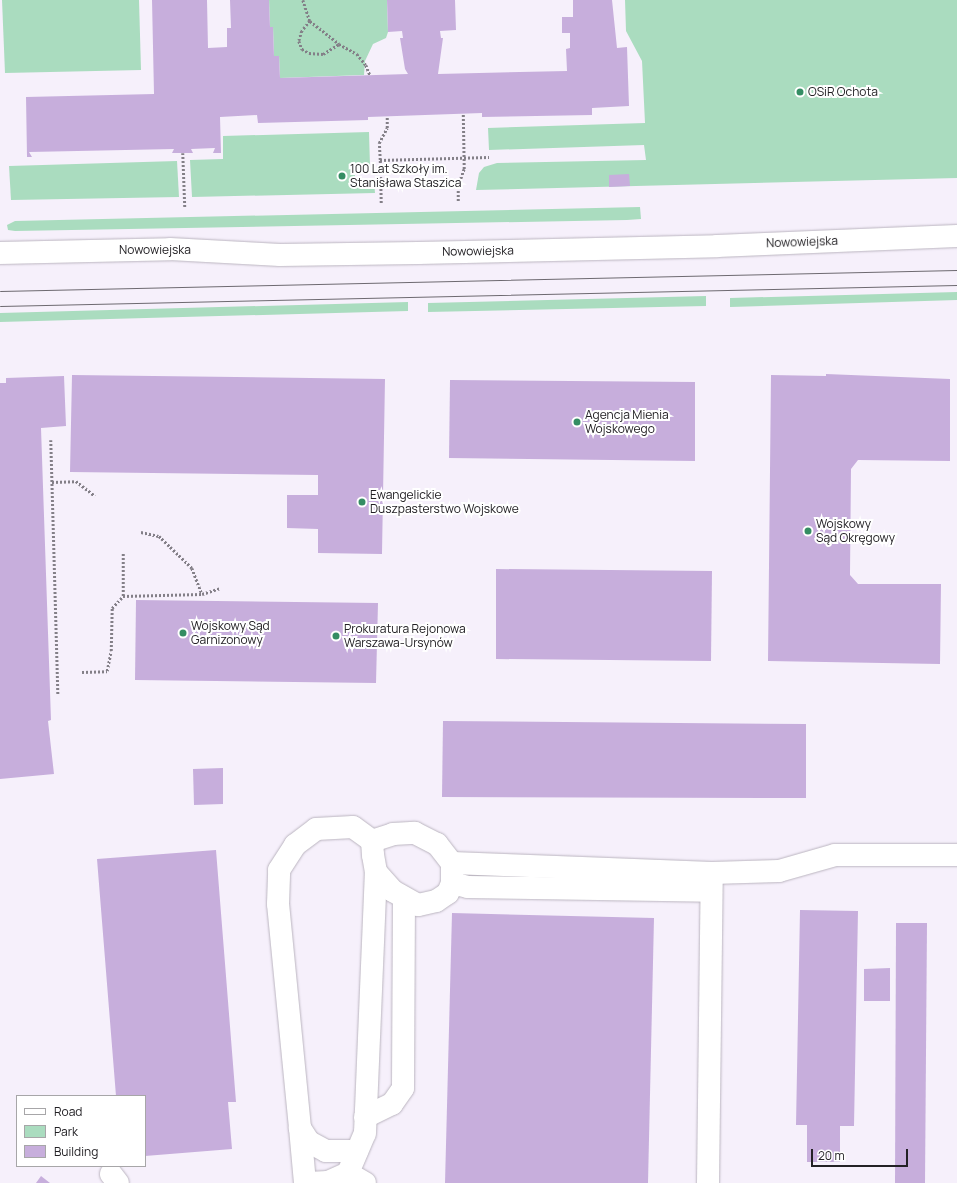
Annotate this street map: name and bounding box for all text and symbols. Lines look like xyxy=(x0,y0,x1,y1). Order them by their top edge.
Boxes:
place label: OSiR Ochota xyxy=(808,85,878,99)
marker: OSiR Ochota xyxy=(795,87,805,97)
place label: 100 Lat Szkoły im. Stanisława Staszica xyxy=(350,162,461,190)
marker: 100 Lat Szkoły im. Stanisława Staszica xyxy=(337,171,347,181)
street label: Nowowiejska xyxy=(766,234,838,250)
street label: Nowowiejska xyxy=(119,243,191,257)
street label: Nowowiejska xyxy=(442,243,514,259)
place label: Agencja Mienia Wojskowego xyxy=(585,408,669,436)
marker: Agencja Mienia Wojskowego xyxy=(572,417,582,427)
place label: Ewangelickie Duszpasterstwo Wojskowe xyxy=(370,488,519,516)
marker: Ewangelickie Duszpasterstwo Wojskowe xyxy=(357,497,367,507)
place label: Wojskowy Sąd Okręgowy xyxy=(816,517,895,545)
marker: Wojskowy Sąd Okręgowy xyxy=(803,526,813,536)
place label: Wojskowy Sąd Garnizonowy xyxy=(191,619,270,647)
place label: Prokuratura Rejonowa Warszawa-Ursynów xyxy=(344,622,466,650)
marker: Wojskowy Sąd Garnizonowy xyxy=(178,628,188,638)
marker: Prokuratura Rejonowa Warszawa-Ursynów xyxy=(331,631,341,641)
legend xyxy=(16,1095,146,1167)
text: Road xyxy=(54,1103,82,1120)
text: Park xyxy=(54,1123,78,1140)
scale bar xyxy=(813,1141,910,1167)
text: Building xyxy=(54,1143,98,1160)
text: 20 m xyxy=(818,1147,845,1164)

